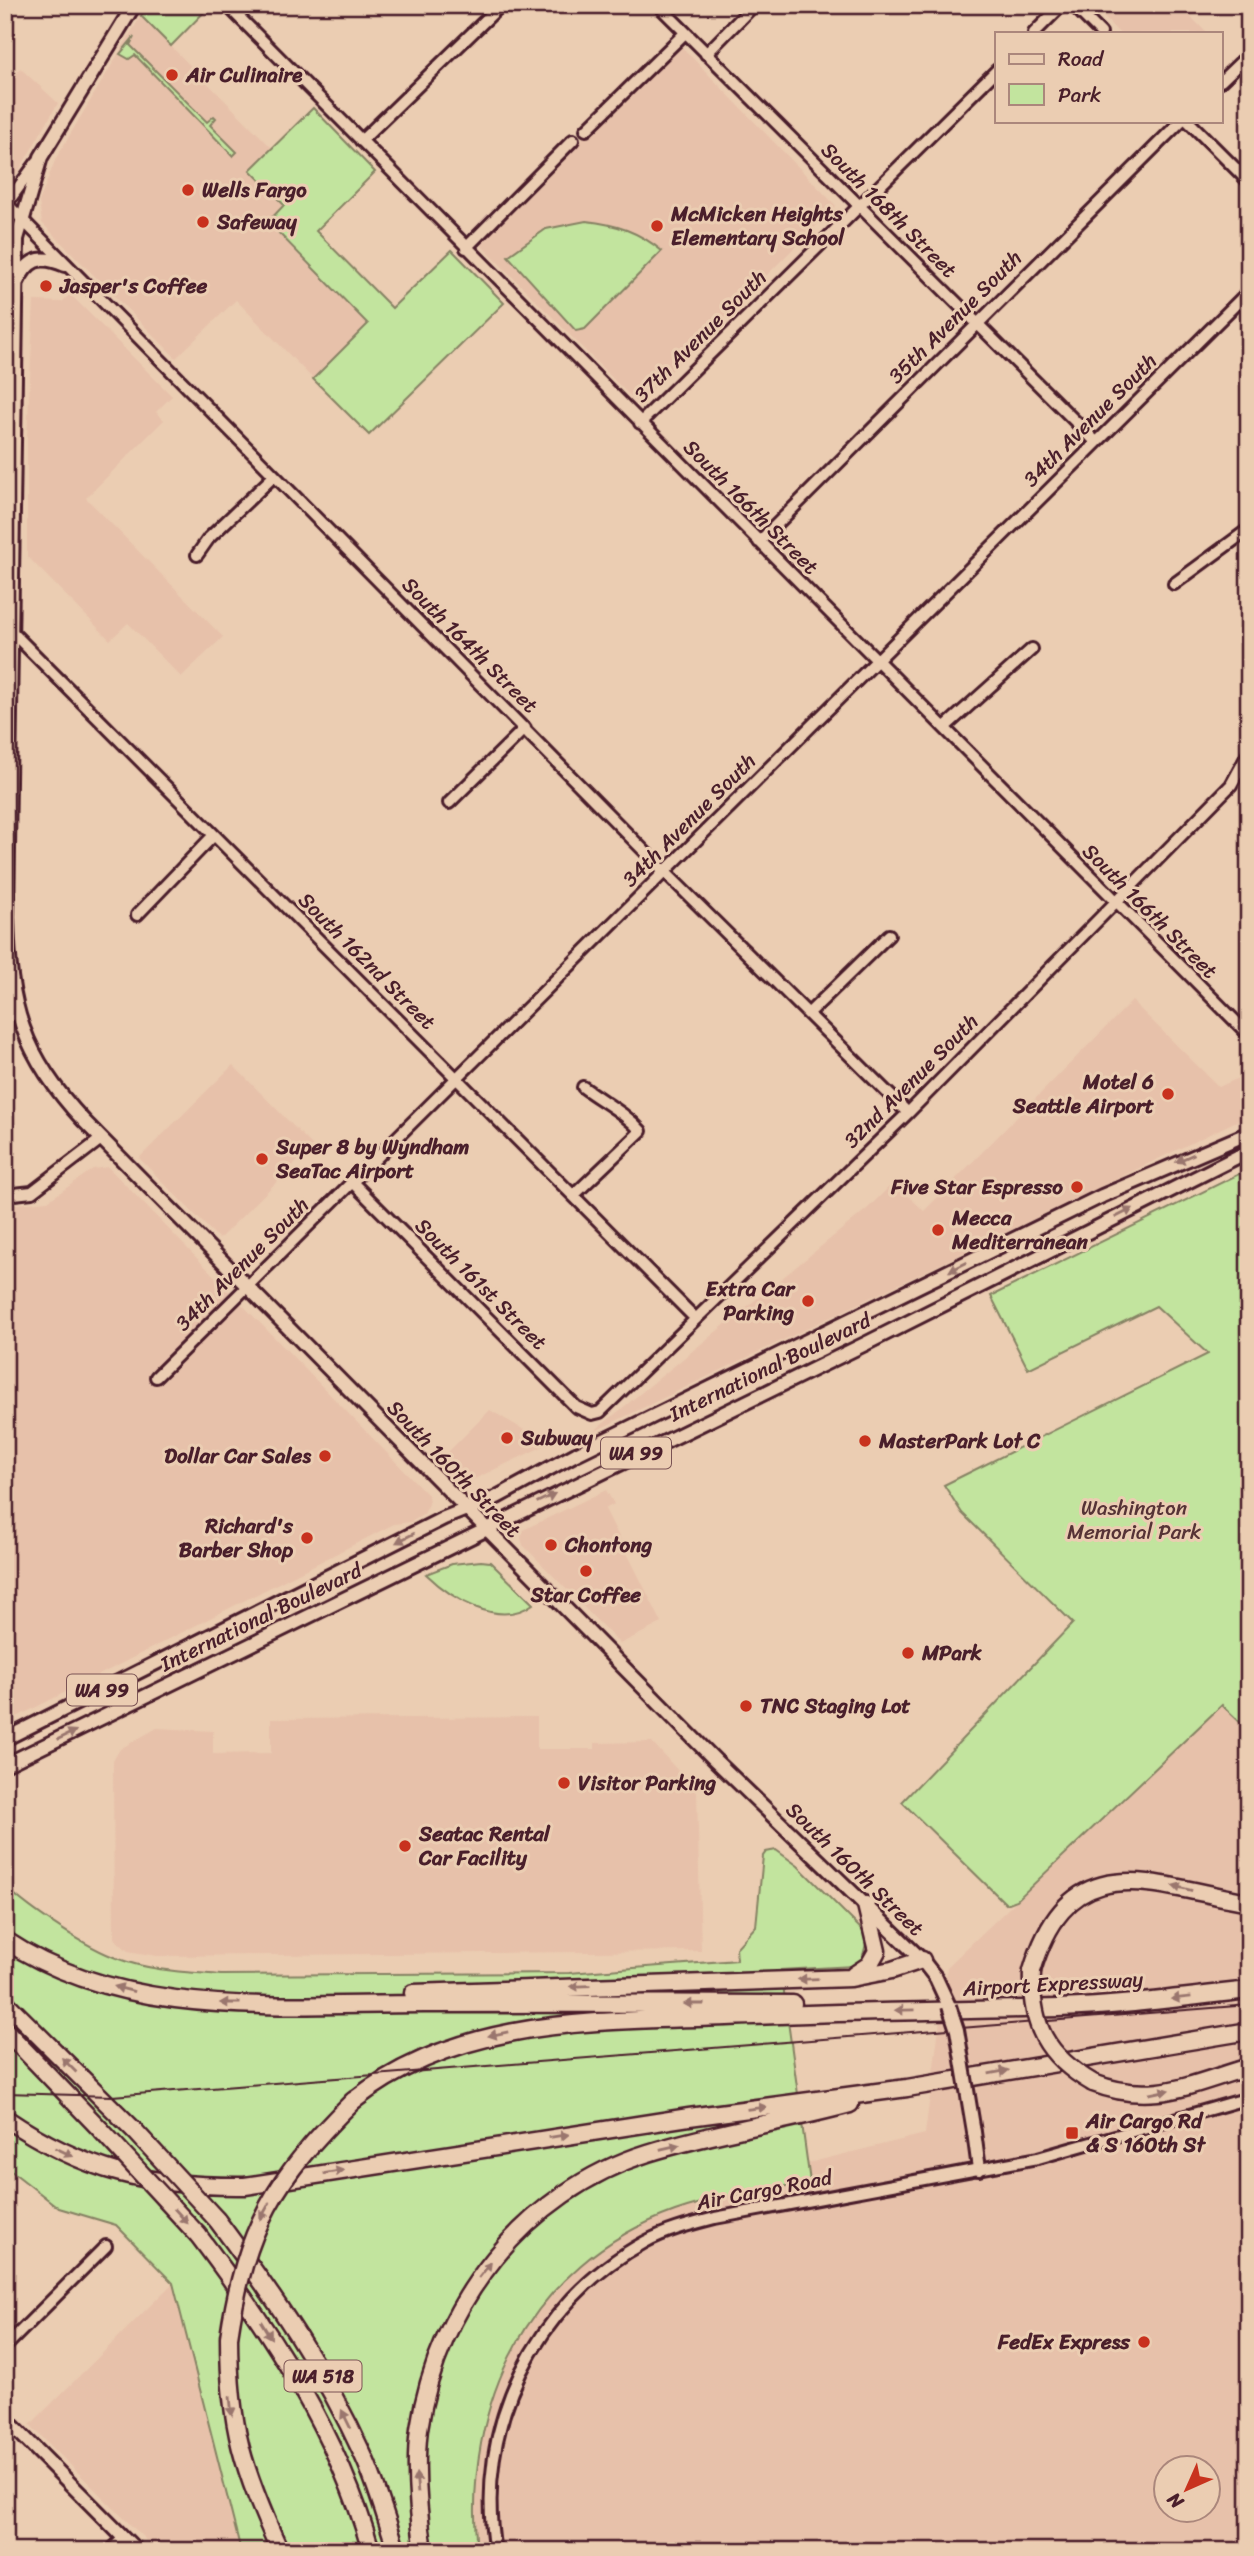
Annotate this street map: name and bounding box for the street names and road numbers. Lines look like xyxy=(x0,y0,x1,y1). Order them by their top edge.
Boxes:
street label: South 168th Street xyxy=(812,133,966,287)
street label: 35th Avenue South xyxy=(879,241,1031,393)
street label: 37th Avenue South xyxy=(624,260,776,412)
street label: 34th Avenue South xyxy=(1014,344,1166,496)
street label: South 166th Street xyxy=(674,430,828,584)
street label: South 164th Street xyxy=(392,567,548,723)
street label: 34th Avenue South xyxy=(613,744,765,896)
street label: South 166th Street xyxy=(1073,834,1227,988)
street label: South 162nd Street xyxy=(289,883,445,1039)
street label: 32nd Avenue South xyxy=(834,1004,988,1158)
street label: 34th Avenue South xyxy=(166,1188,318,1340)
street label: South 161st Street xyxy=(405,1208,557,1360)
street label: International Boulevard xyxy=(662,1301,879,1433)
street label: South 160th Street xyxy=(377,1390,531,1548)
road number: WA 99 xyxy=(601,1438,671,1469)
street label: International Boulevard xyxy=(153,1551,370,1683)
road number: WA 99 xyxy=(67,1674,137,1706)
street label: South 160th Street xyxy=(776,1792,934,1946)
street label: Airport Expressway xyxy=(961,1960,1144,2008)
street label: Air Cargo Road xyxy=(692,2158,837,2222)
road number: WA 518 xyxy=(284,2360,362,2392)

